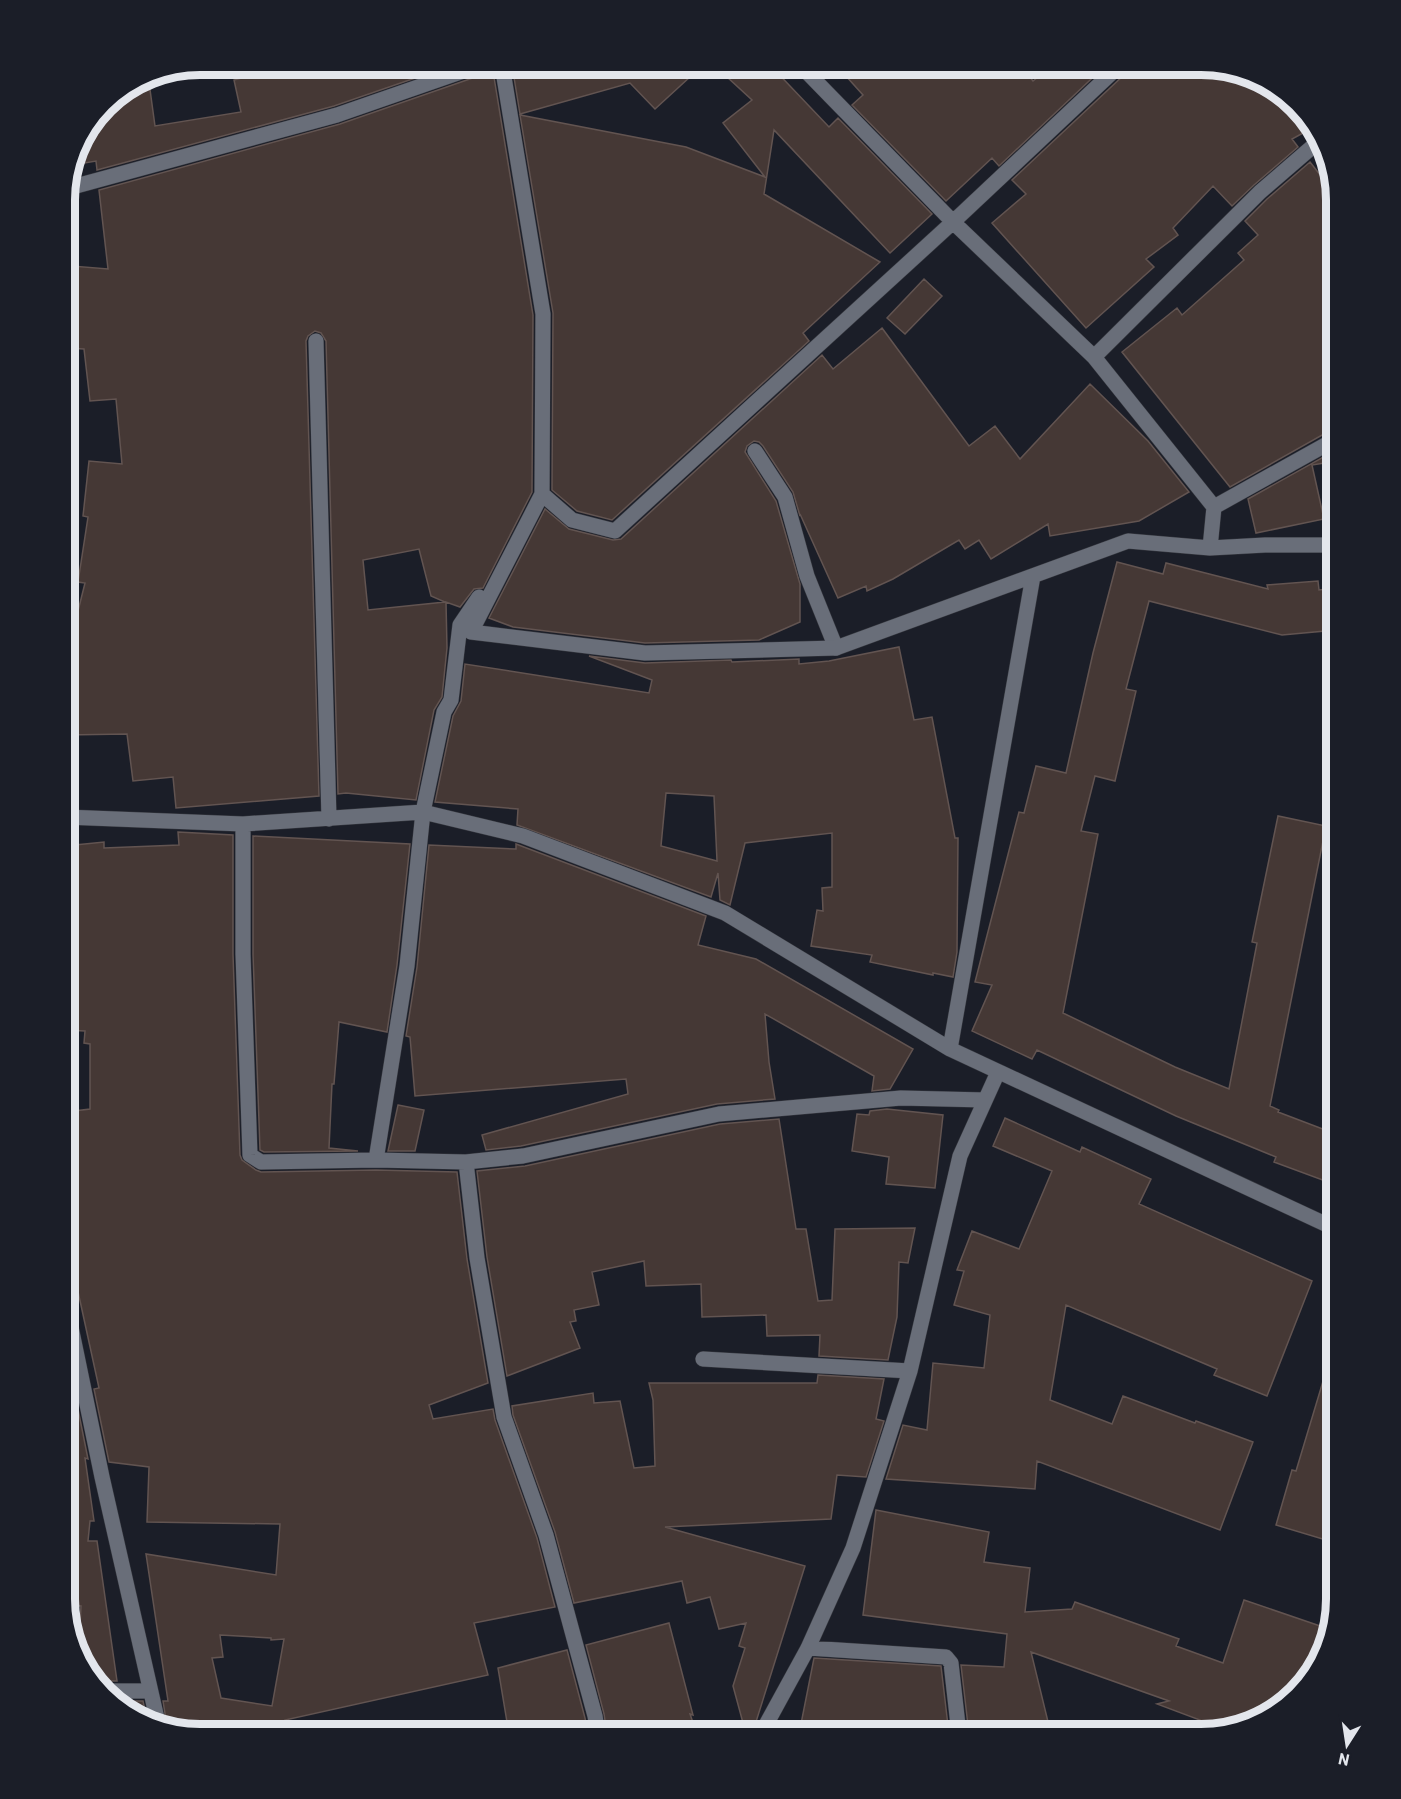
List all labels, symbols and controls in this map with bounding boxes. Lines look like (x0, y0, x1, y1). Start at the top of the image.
north arrow (1317, 1715, 1377, 1775)
text: N (1337, 1750, 1351, 1771)

